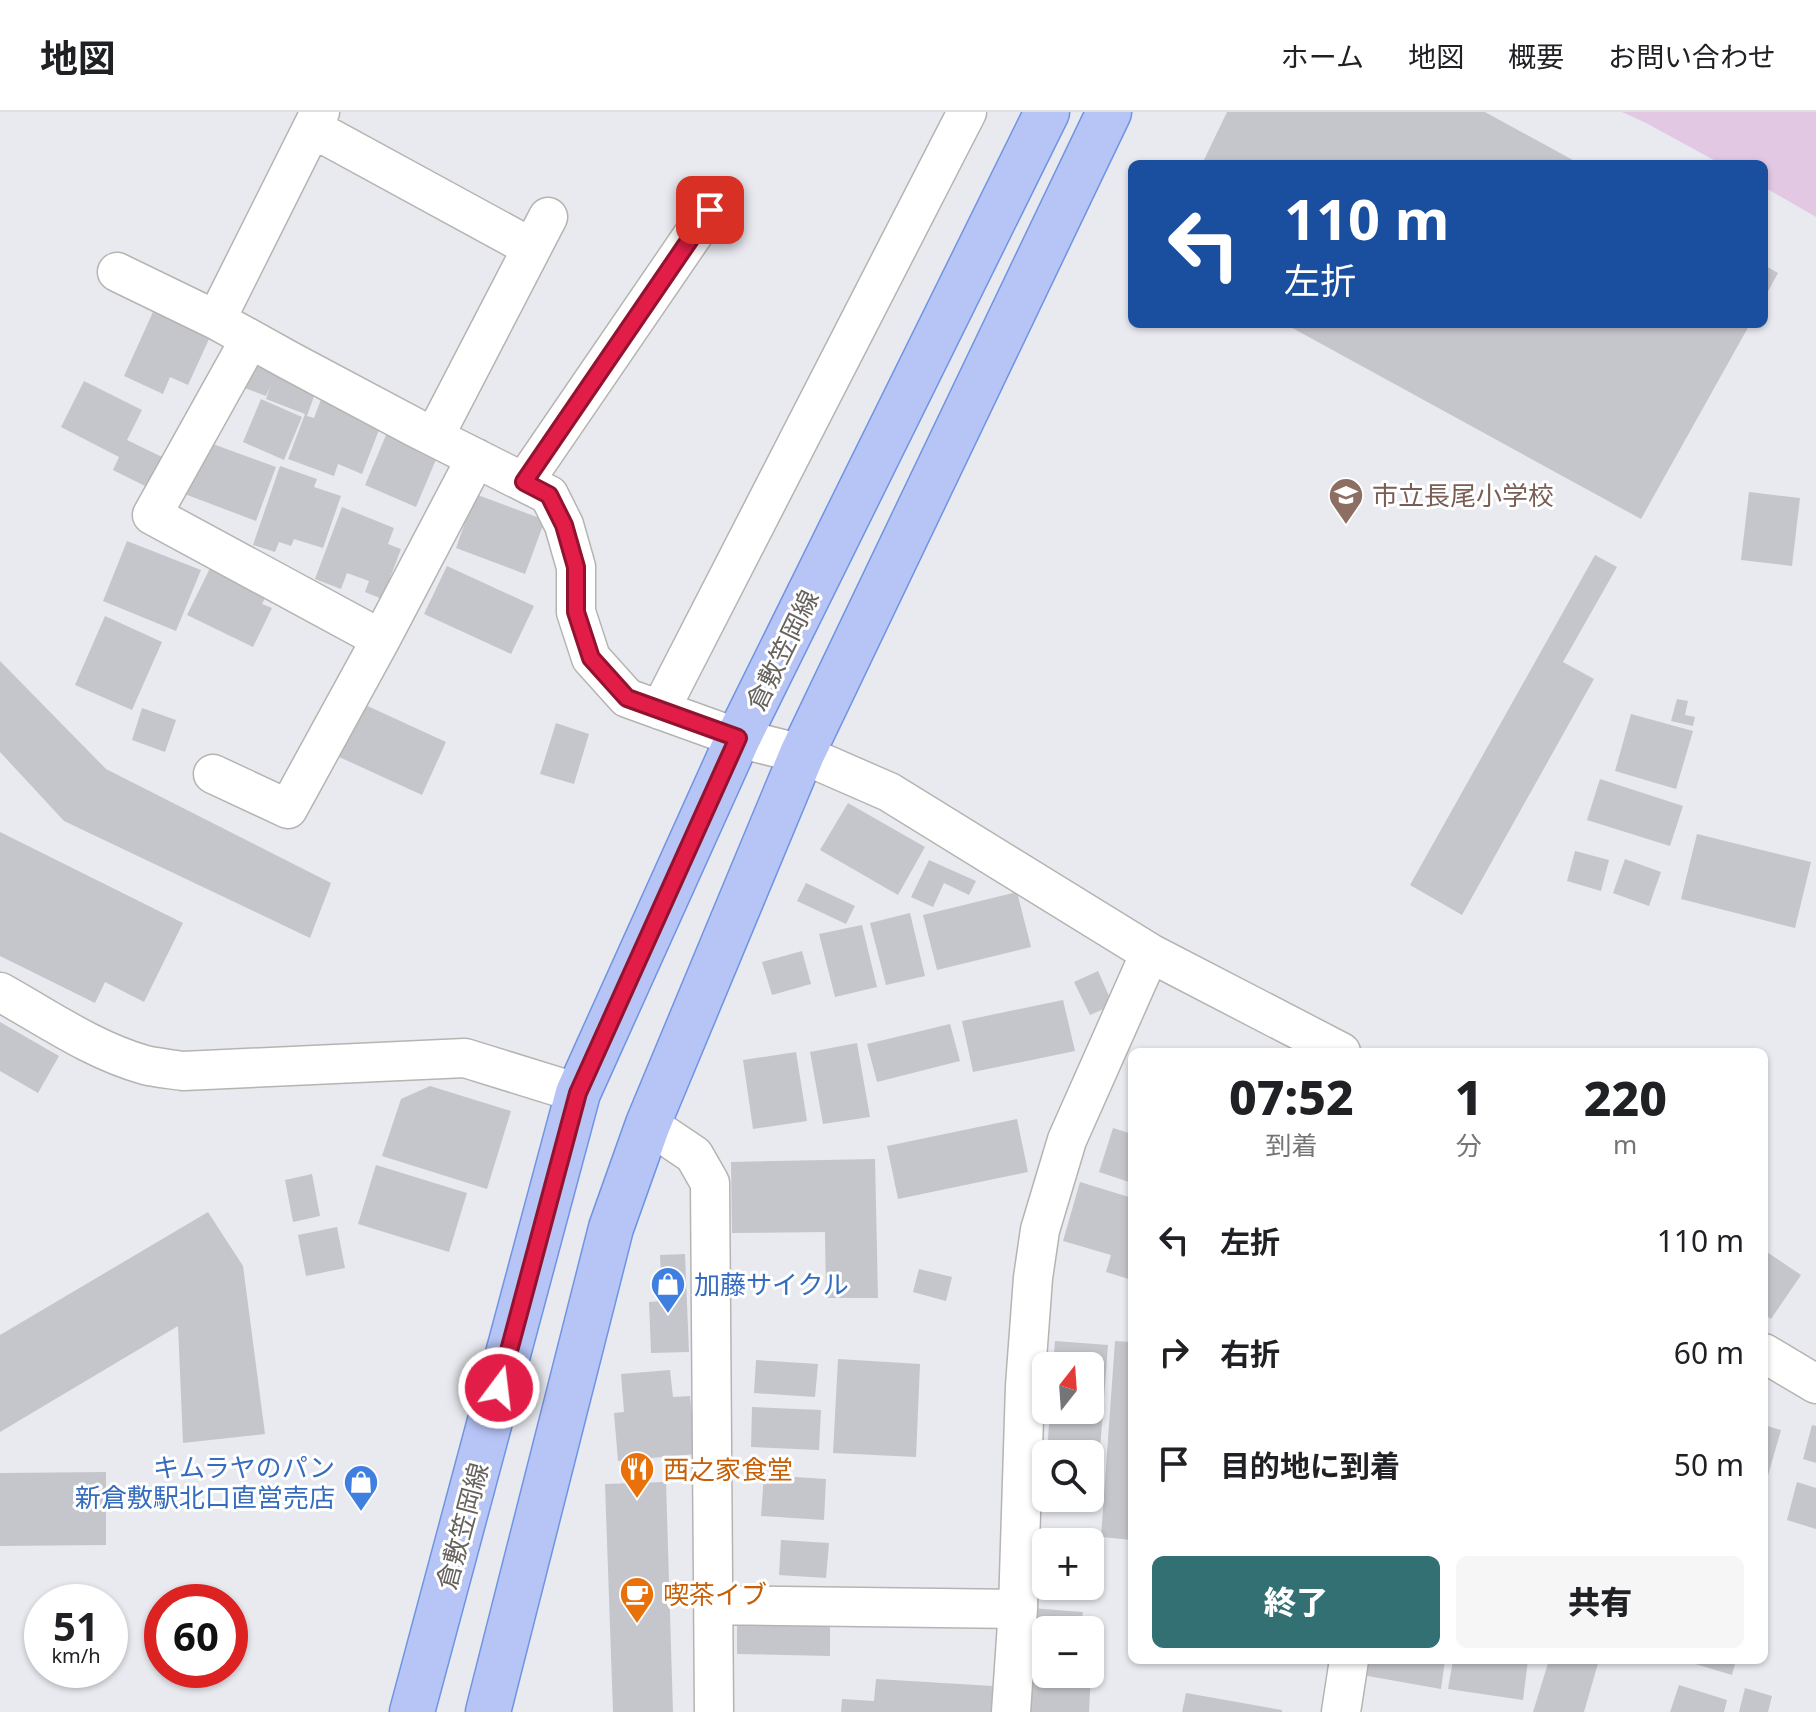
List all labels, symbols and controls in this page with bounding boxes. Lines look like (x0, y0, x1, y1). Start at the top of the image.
text: 地図 (40, 31, 116, 83)
text: ホーム (1281, 37, 1364, 75)
text: 地図 (1408, 37, 1464, 75)
text: 概要 (1508, 37, 1564, 75)
text: お問い合わせ (1608, 37, 1776, 75)
pin (676, 176, 744, 244)
text: 110 m (1284, 180, 1449, 256)
icon: arrive (688, 188, 732, 232)
icon: left (1152, 192, 1256, 296)
text: 左折 (1284, 256, 1356, 305)
school or university icon: 市立長尾小学校 (1327, 476, 1365, 526)
place label: 市立長尾小学校 (1372, 477, 1554, 513)
street label: 倉敷笠岡線 (737, 584, 827, 716)
text: 07:52 (1229, 1064, 1354, 1129)
text: 1 (1455, 1064, 1483, 1129)
text: 220 (1584, 1065, 1667, 1130)
text: m (1613, 1126, 1637, 1162)
text: 到着 (1265, 1127, 1317, 1163)
text: 分 (1456, 1127, 1482, 1163)
icon: left (1152, 1218, 1196, 1262)
text: 110 m (1657, 1220, 1744, 1261)
text: 左折 (1220, 1221, 1280, 1262)
shop icon: 加藤サイクル (649, 1265, 687, 1315)
place label: 加藤サイクル (694, 1266, 849, 1302)
icon: right (1152, 1330, 1196, 1374)
text: 60 m (1674, 1332, 1744, 1373)
text: 右折 (1220, 1333, 1280, 1374)
position arrow (457, 1346, 541, 1430)
north arrow (1032, 1352, 1104, 1424)
map controls (1032, 1352, 1104, 1688)
button: search (1032, 1440, 1104, 1512)
icon: arrive (1152, 1442, 1196, 1486)
text: 50 m (1674, 1444, 1744, 1485)
text: 目的地に到着 (1220, 1445, 1400, 1486)
place label: キムラヤのパン 新倉敷駅北口直営売店 (75, 1449, 335, 1515)
restaurant icon: 西之家食堂 (618, 1450, 656, 1500)
place label: 西之家食堂 (663, 1451, 793, 1487)
street label: 倉敷笠岡線 (428, 1459, 496, 1593)
shop icon: キムラヤのパン 新倉敷駅北口直営売店 (342, 1463, 380, 1513)
button: + (1032, 1528, 1104, 1600)
button: 終了 (1152, 1556, 1440, 1648)
button: 共有 (1456, 1556, 1744, 1648)
cafe icon: 喫茶イブ (618, 1575, 656, 1625)
place label: 喫茶イブ (663, 1576, 767, 1612)
speed limit sign: 60 (144, 1584, 248, 1688)
text: 51 (53, 1598, 99, 1653)
button: − (1032, 1616, 1104, 1688)
text: km/h (51, 1642, 101, 1669)

